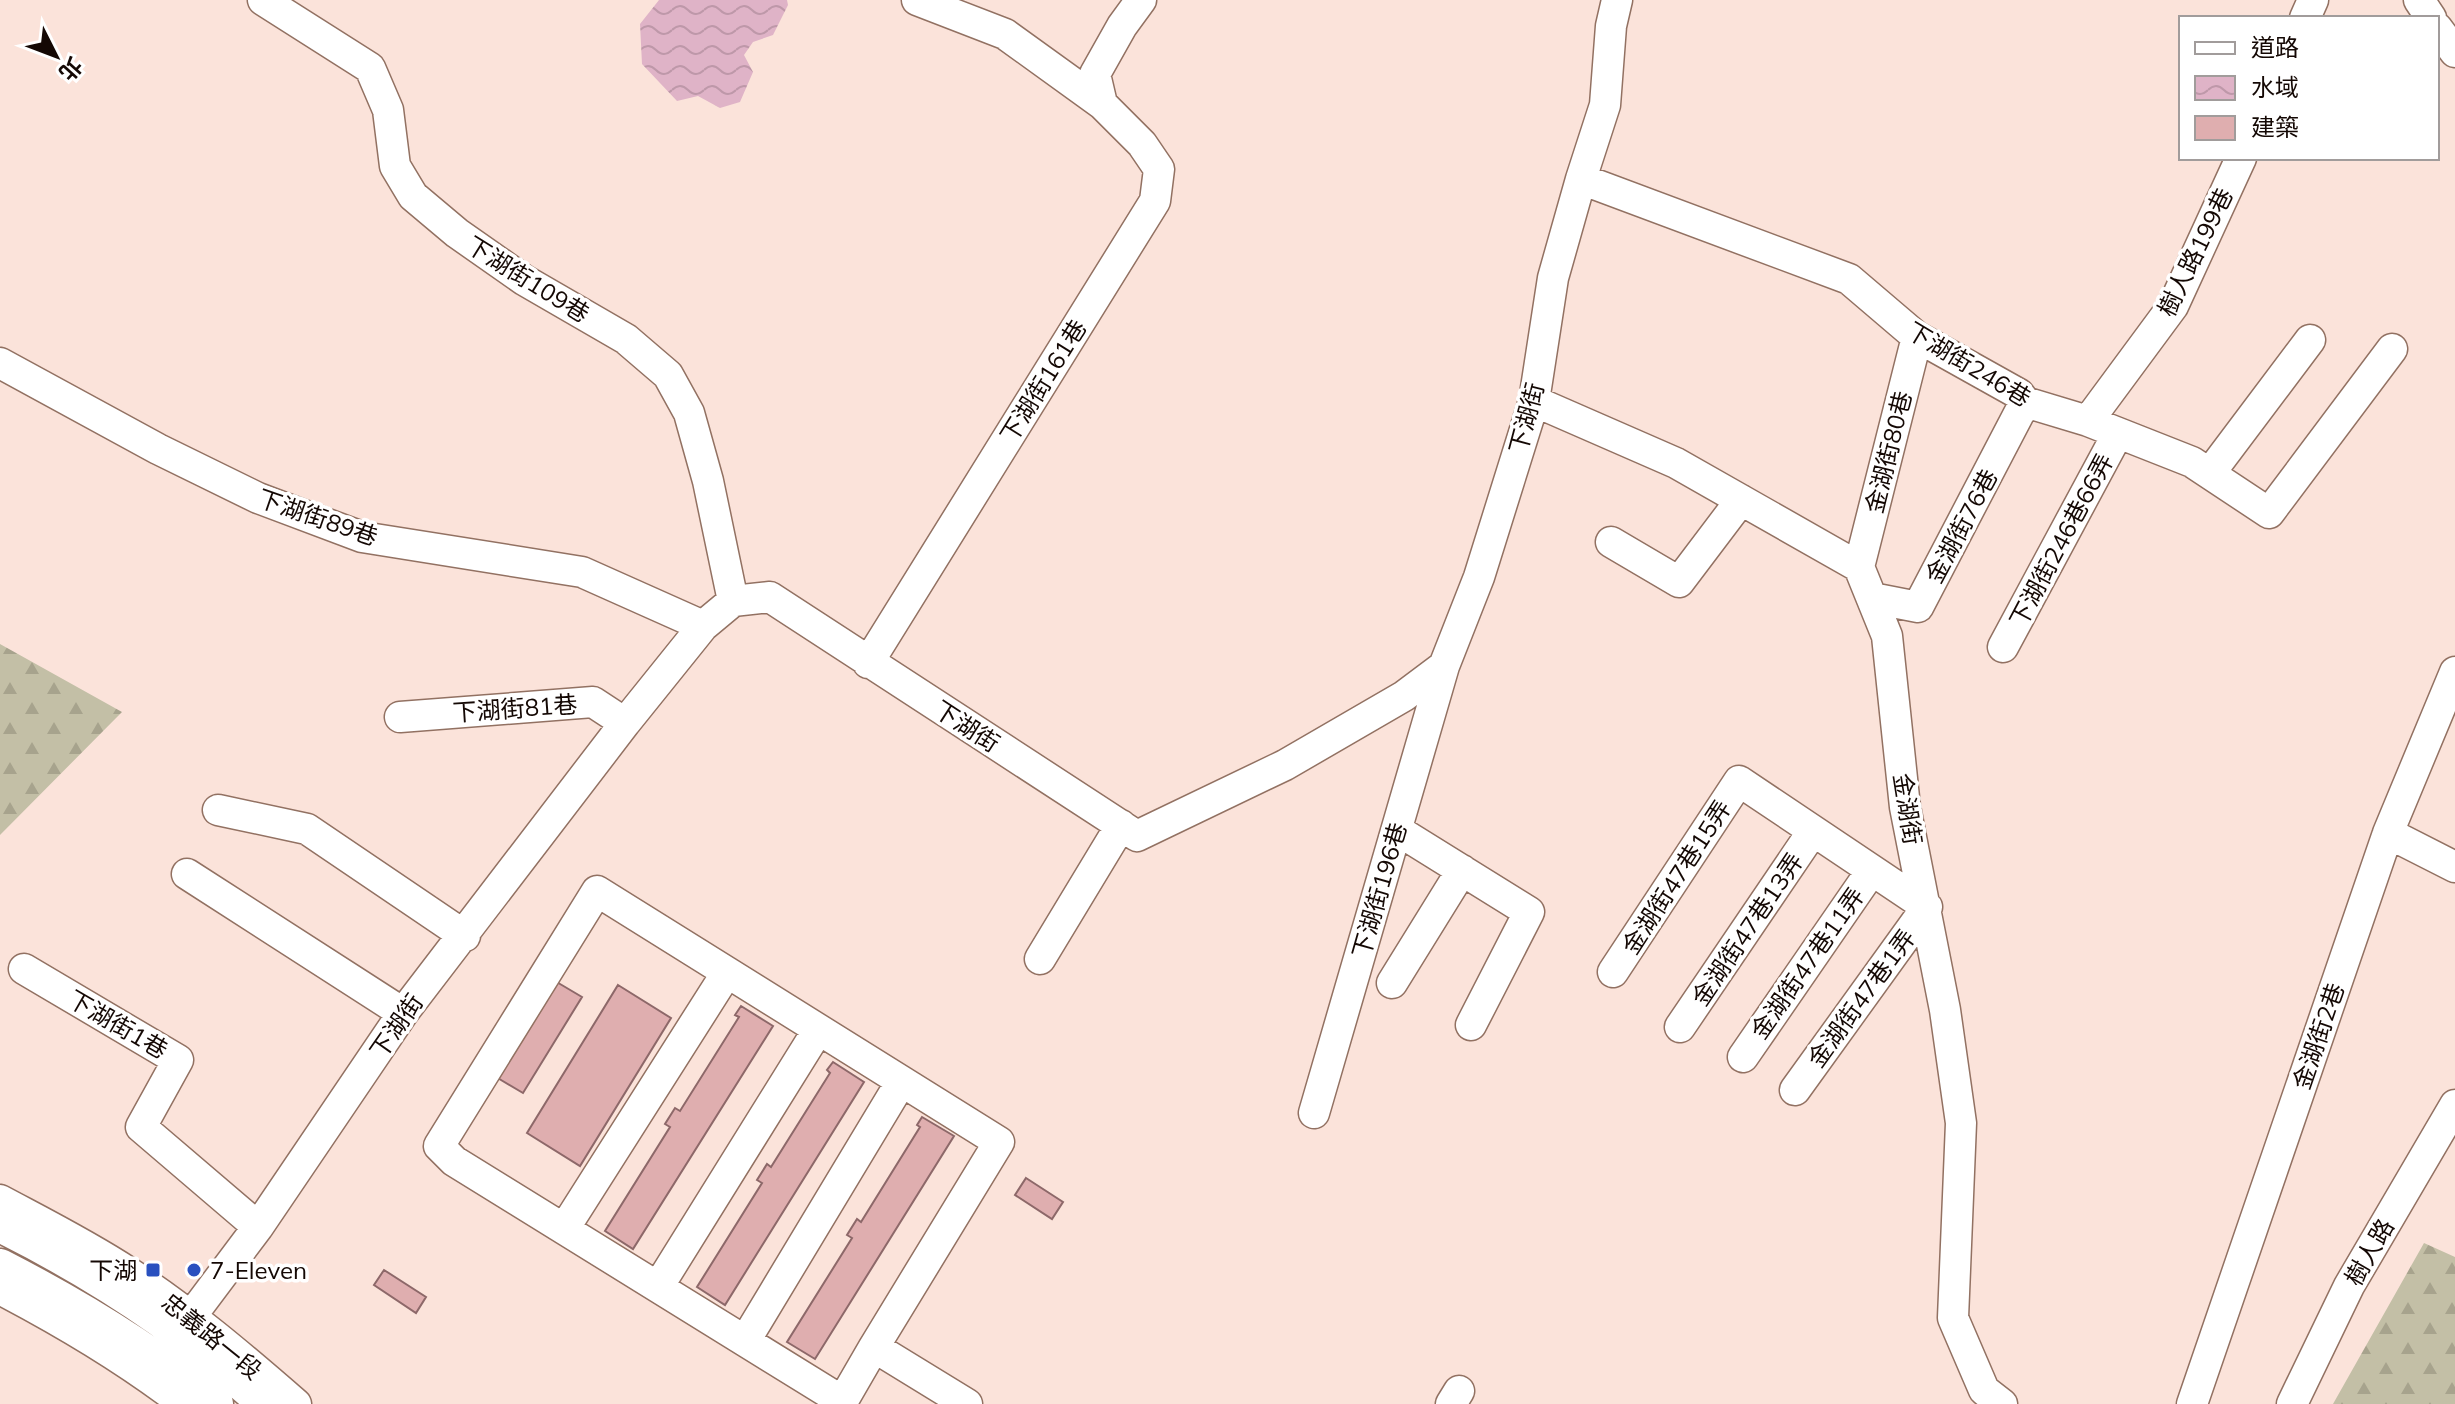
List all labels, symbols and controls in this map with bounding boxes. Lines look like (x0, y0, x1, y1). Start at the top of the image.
north arrow (16, 16, 96, 96)
legend (2179, 16, 2439, 160)
text: 道路 (2251, 32, 2299, 62)
text: 北 (53, 52, 89, 87)
text: 水域 (2251, 72, 2299, 102)
text: 建築 (2251, 112, 2299, 142)
street label: 樹人路199巷 (2151, 183, 2239, 321)
street label: 下湖街109巷 (461, 229, 595, 329)
street label: 下湖街161巷 (993, 314, 1093, 448)
street label: 下湖街246巷 (1902, 315, 2036, 413)
street label: 下湖街 (1502, 379, 1550, 457)
street label: 金湖街80巷 (1858, 388, 1918, 516)
street label: 下湖街246巷66弄 (2003, 448, 2119, 632)
street label: 金湖街76巷 (1918, 464, 2004, 588)
street label: 下湖街89巷 (254, 482, 382, 552)
street label: 下湖街81巷 (452, 689, 578, 727)
street label: 下湖街 (929, 694, 1005, 758)
street label: 金湖街 (1888, 771, 1928, 847)
street label: 金湖街47巷15弄 (1615, 794, 1737, 960)
street label: 下湖街196巷 (1345, 819, 1413, 961)
street label: 金湖街47巷13弄 (1685, 847, 1809, 1011)
street label: 金湖街47巷11弄 (1744, 882, 1870, 1044)
street label: 金湖街47巷1弄 (1801, 923, 1921, 1073)
street label: 金湖街2巷 (2286, 979, 2350, 1093)
street label: 下湖街1巷 (63, 983, 173, 1065)
street label: 下湖街 (363, 988, 429, 1064)
street label: 樹人路 (2338, 1213, 2400, 1291)
place label: 下湖 (89, 1255, 137, 1285)
place label: 7-Eleven (210, 1255, 307, 1285)
marker: 下湖 (144, 1261, 162, 1279)
marker: 7-Eleven (185, 1261, 203, 1279)
street label: 忠義路一段 (156, 1287, 268, 1385)

